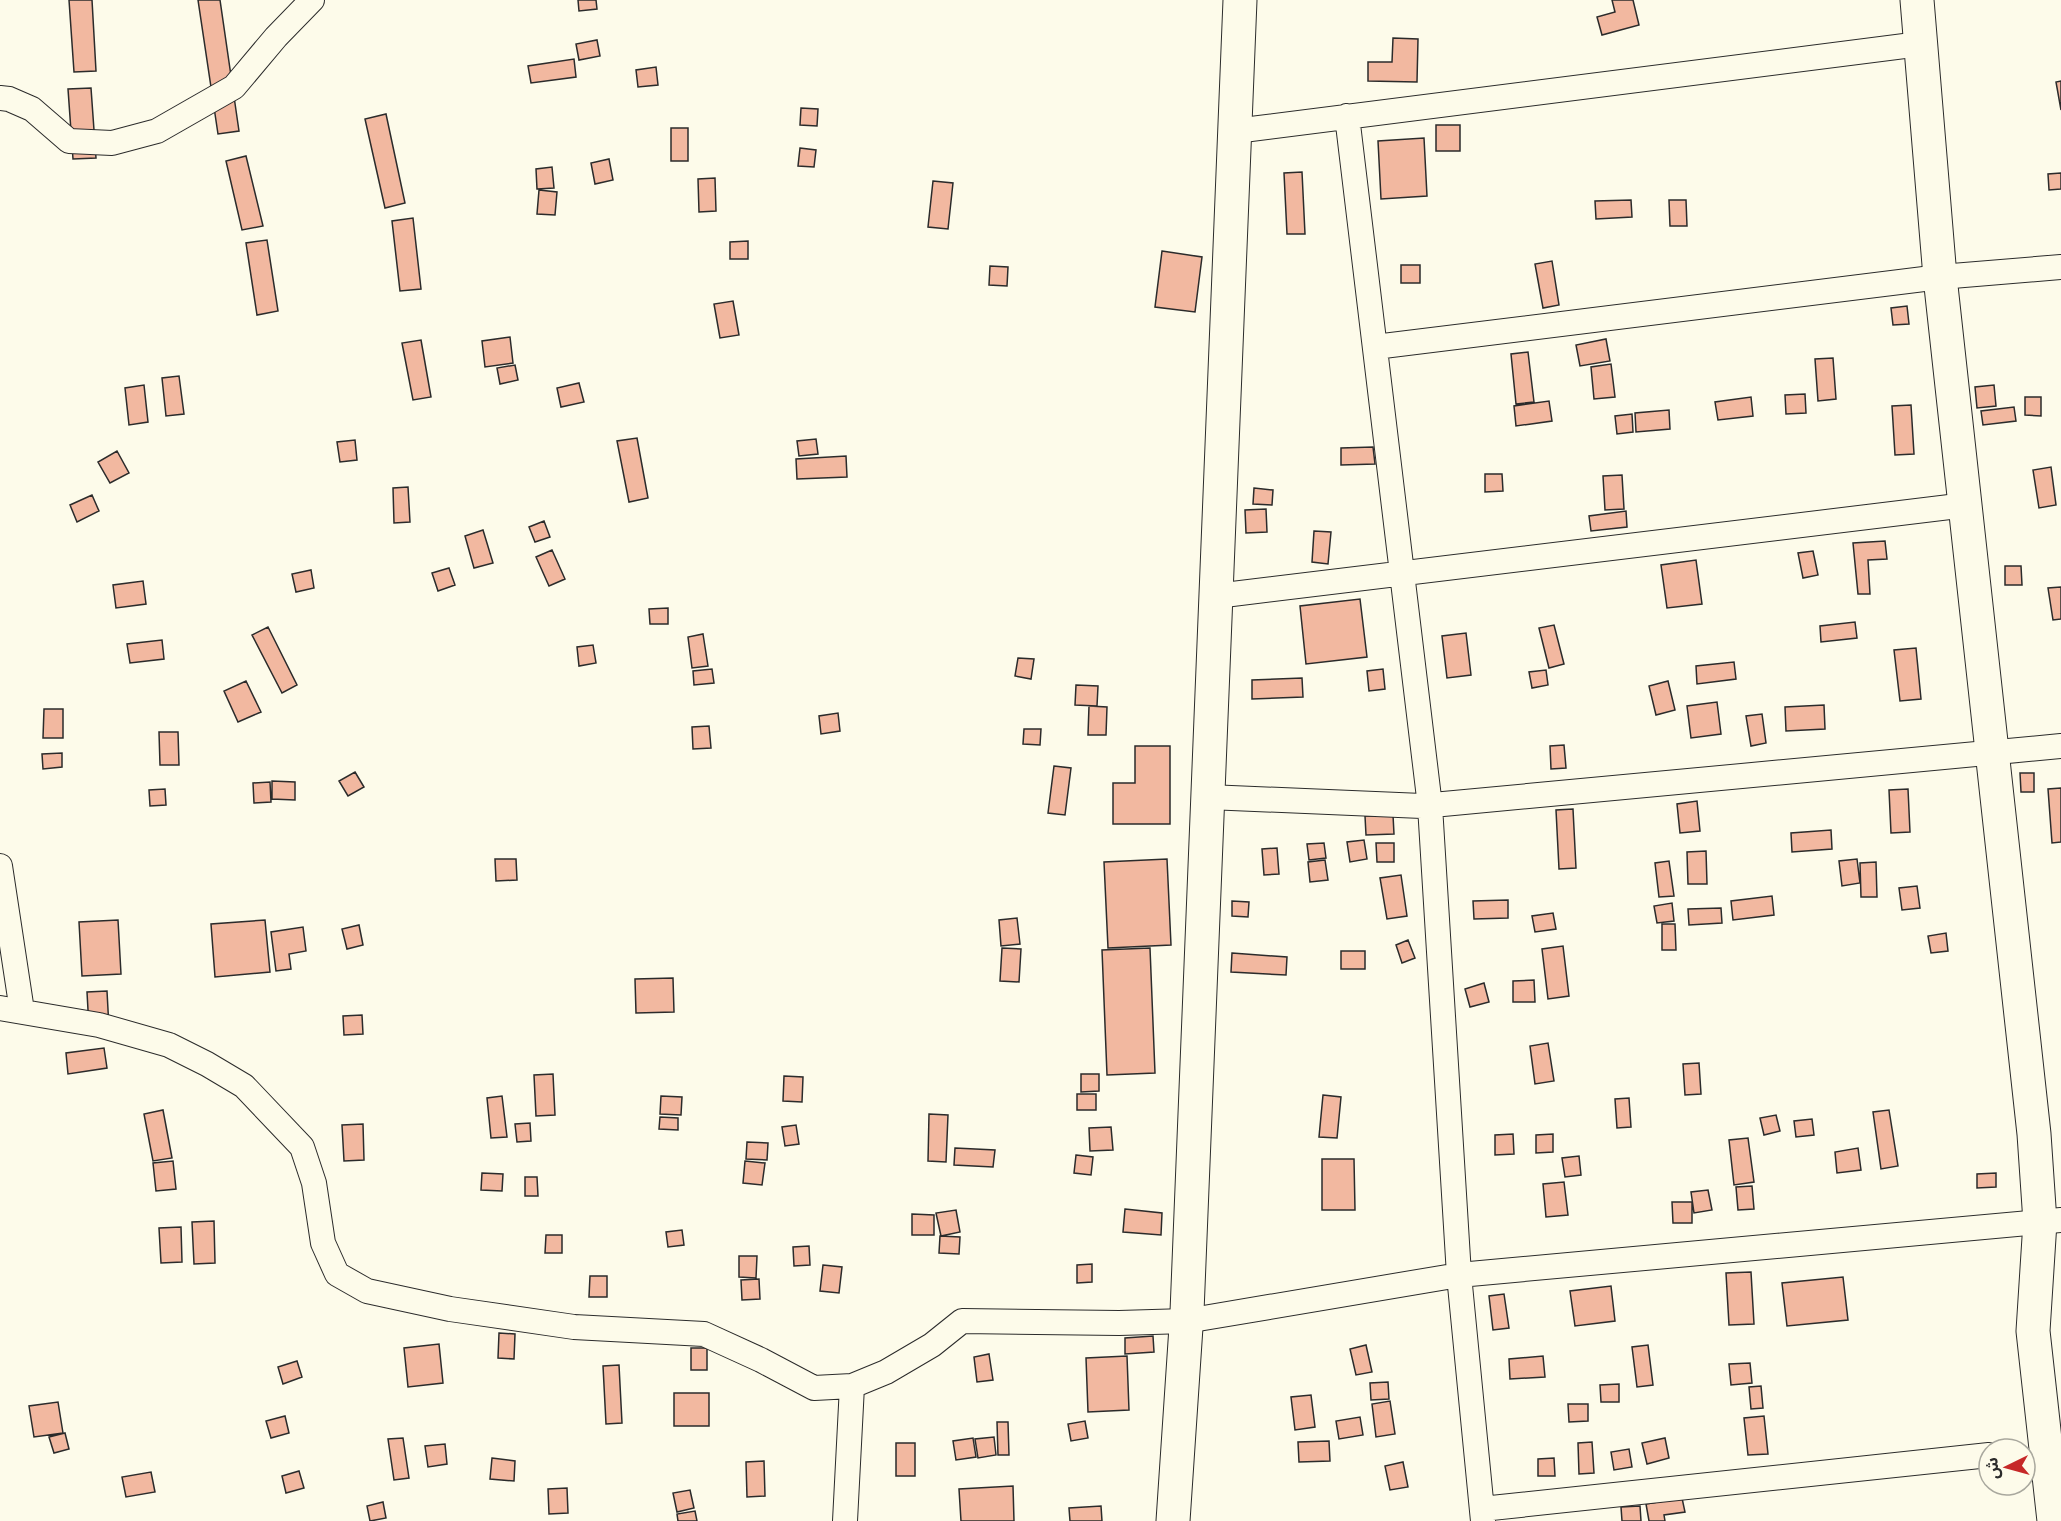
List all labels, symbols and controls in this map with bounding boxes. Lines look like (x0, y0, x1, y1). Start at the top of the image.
north arrow (1977, 1437, 2037, 1497)
text: ش (1981, 1456, 2003, 1480)

